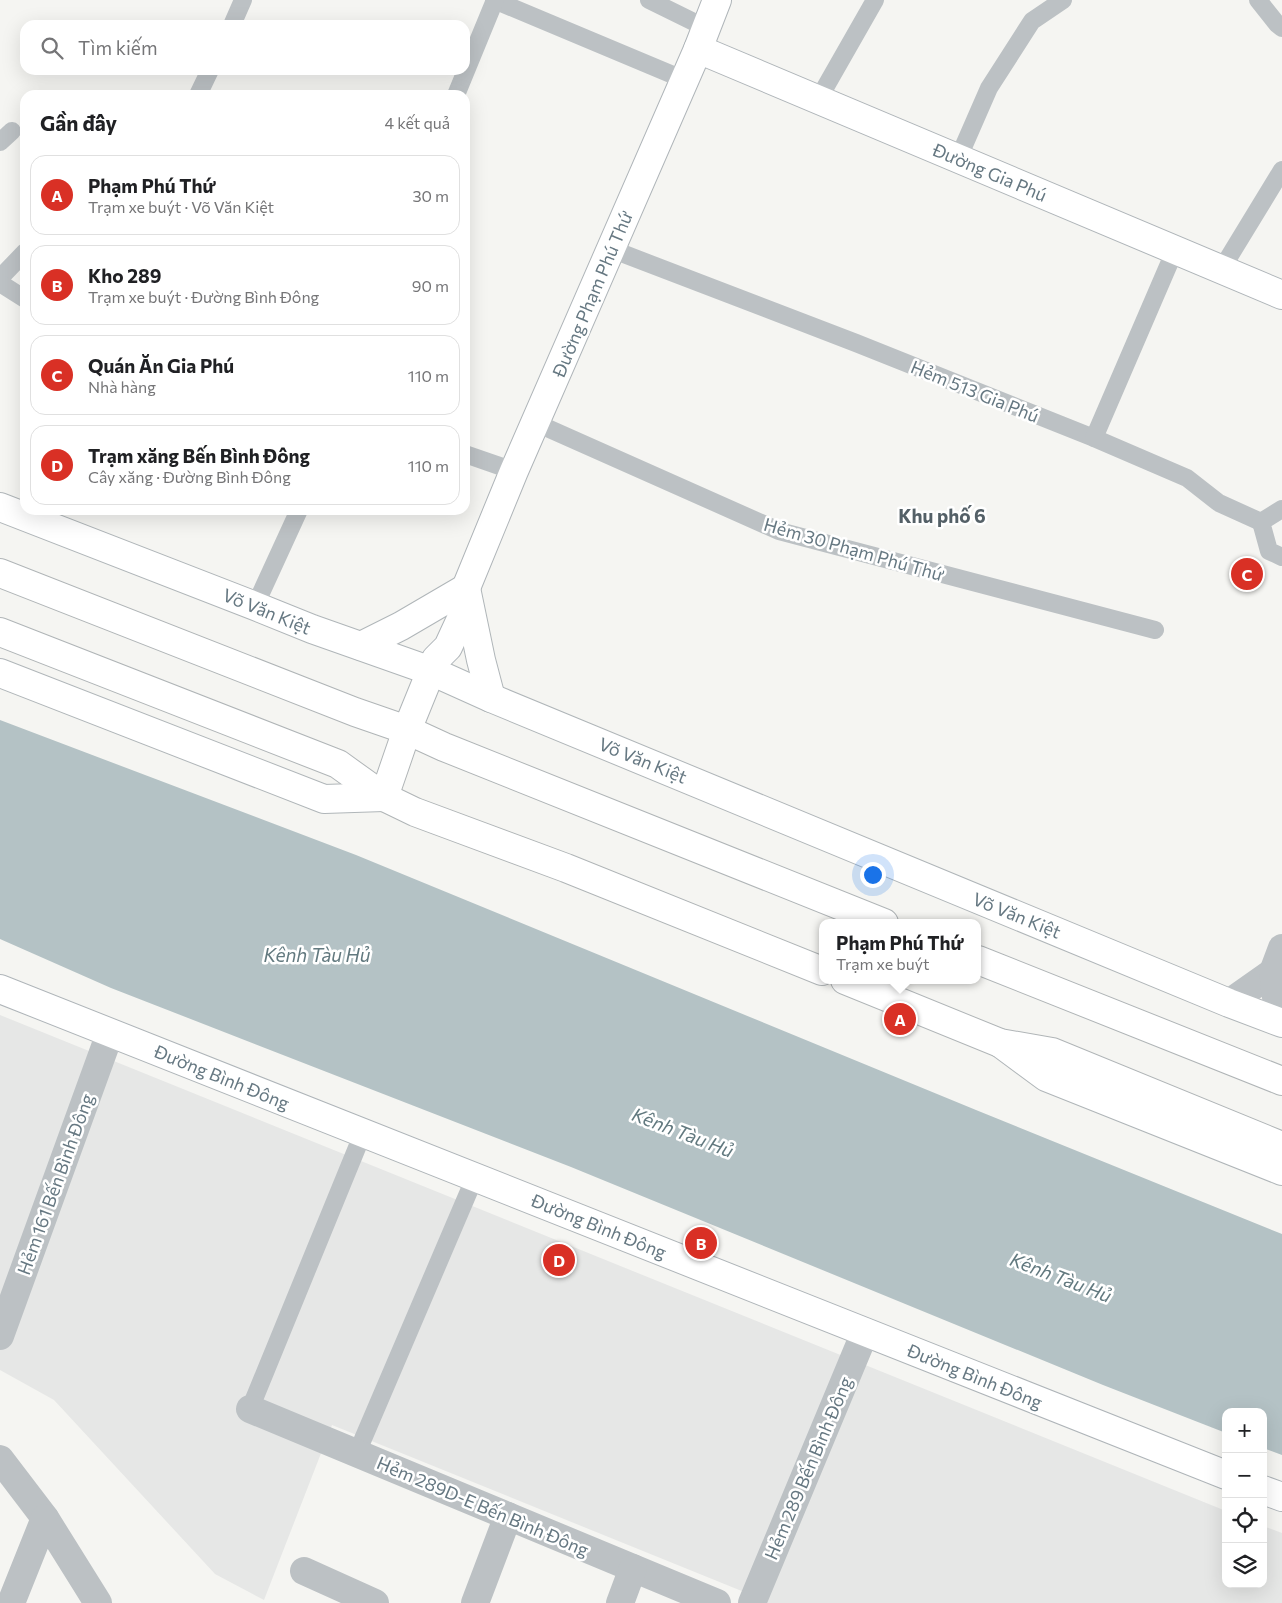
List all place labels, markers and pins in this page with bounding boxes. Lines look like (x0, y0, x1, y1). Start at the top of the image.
pin: C (1231, 555, 1263, 593)
pin: A (884, 1000, 916, 1038)
pin: B (685, 1224, 717, 1262)
pin: D (543, 1241, 575, 1279)

